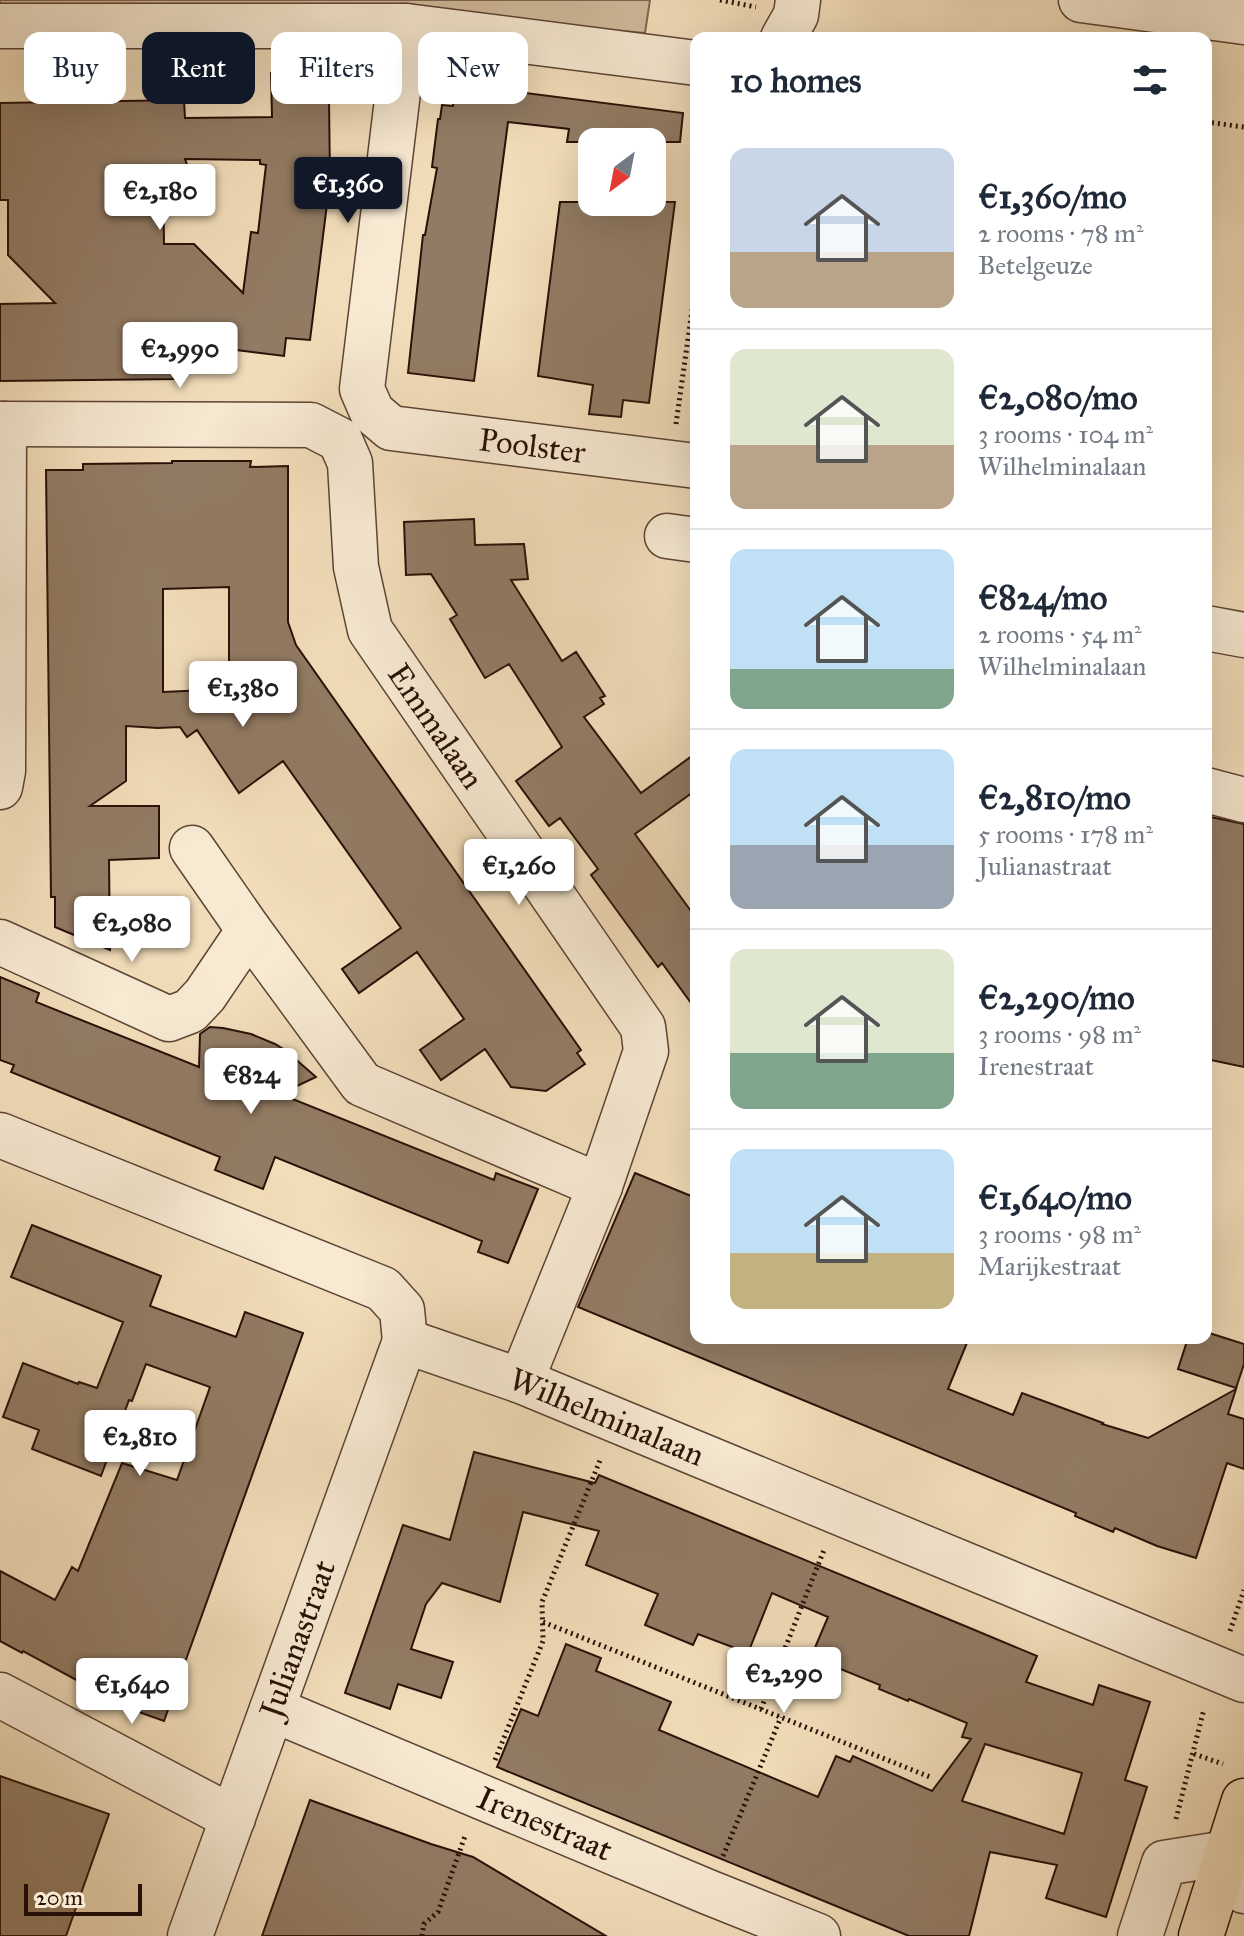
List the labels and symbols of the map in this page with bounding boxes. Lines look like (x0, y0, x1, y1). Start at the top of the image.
north arrow (578, 128, 666, 216)
pin: €1,360 (283, 157, 413, 225)
pin: €2,180 (95, 164, 225, 232)
pin: €2,990 (115, 322, 245, 390)
street label: Poolster (477, 420, 588, 472)
street label: Emmalaan (379, 656, 492, 796)
pin: €1,380 (178, 661, 308, 729)
pin: €1,260 (454, 839, 584, 907)
pin: €2,080 (67, 896, 197, 964)
pin: €824 (204, 1048, 298, 1116)
street label: Wilhelminalaan (504, 1359, 710, 1475)
pin: €2,810 (75, 1410, 205, 1478)
street label: Julianastraat (251, 1555, 344, 1726)
pin: €2,290 (719, 1647, 849, 1715)
pin: €1,640 (67, 1658, 197, 1726)
street label: Irenestraat (471, 1778, 618, 1870)
scale bar (24, 1880, 142, 1916)

